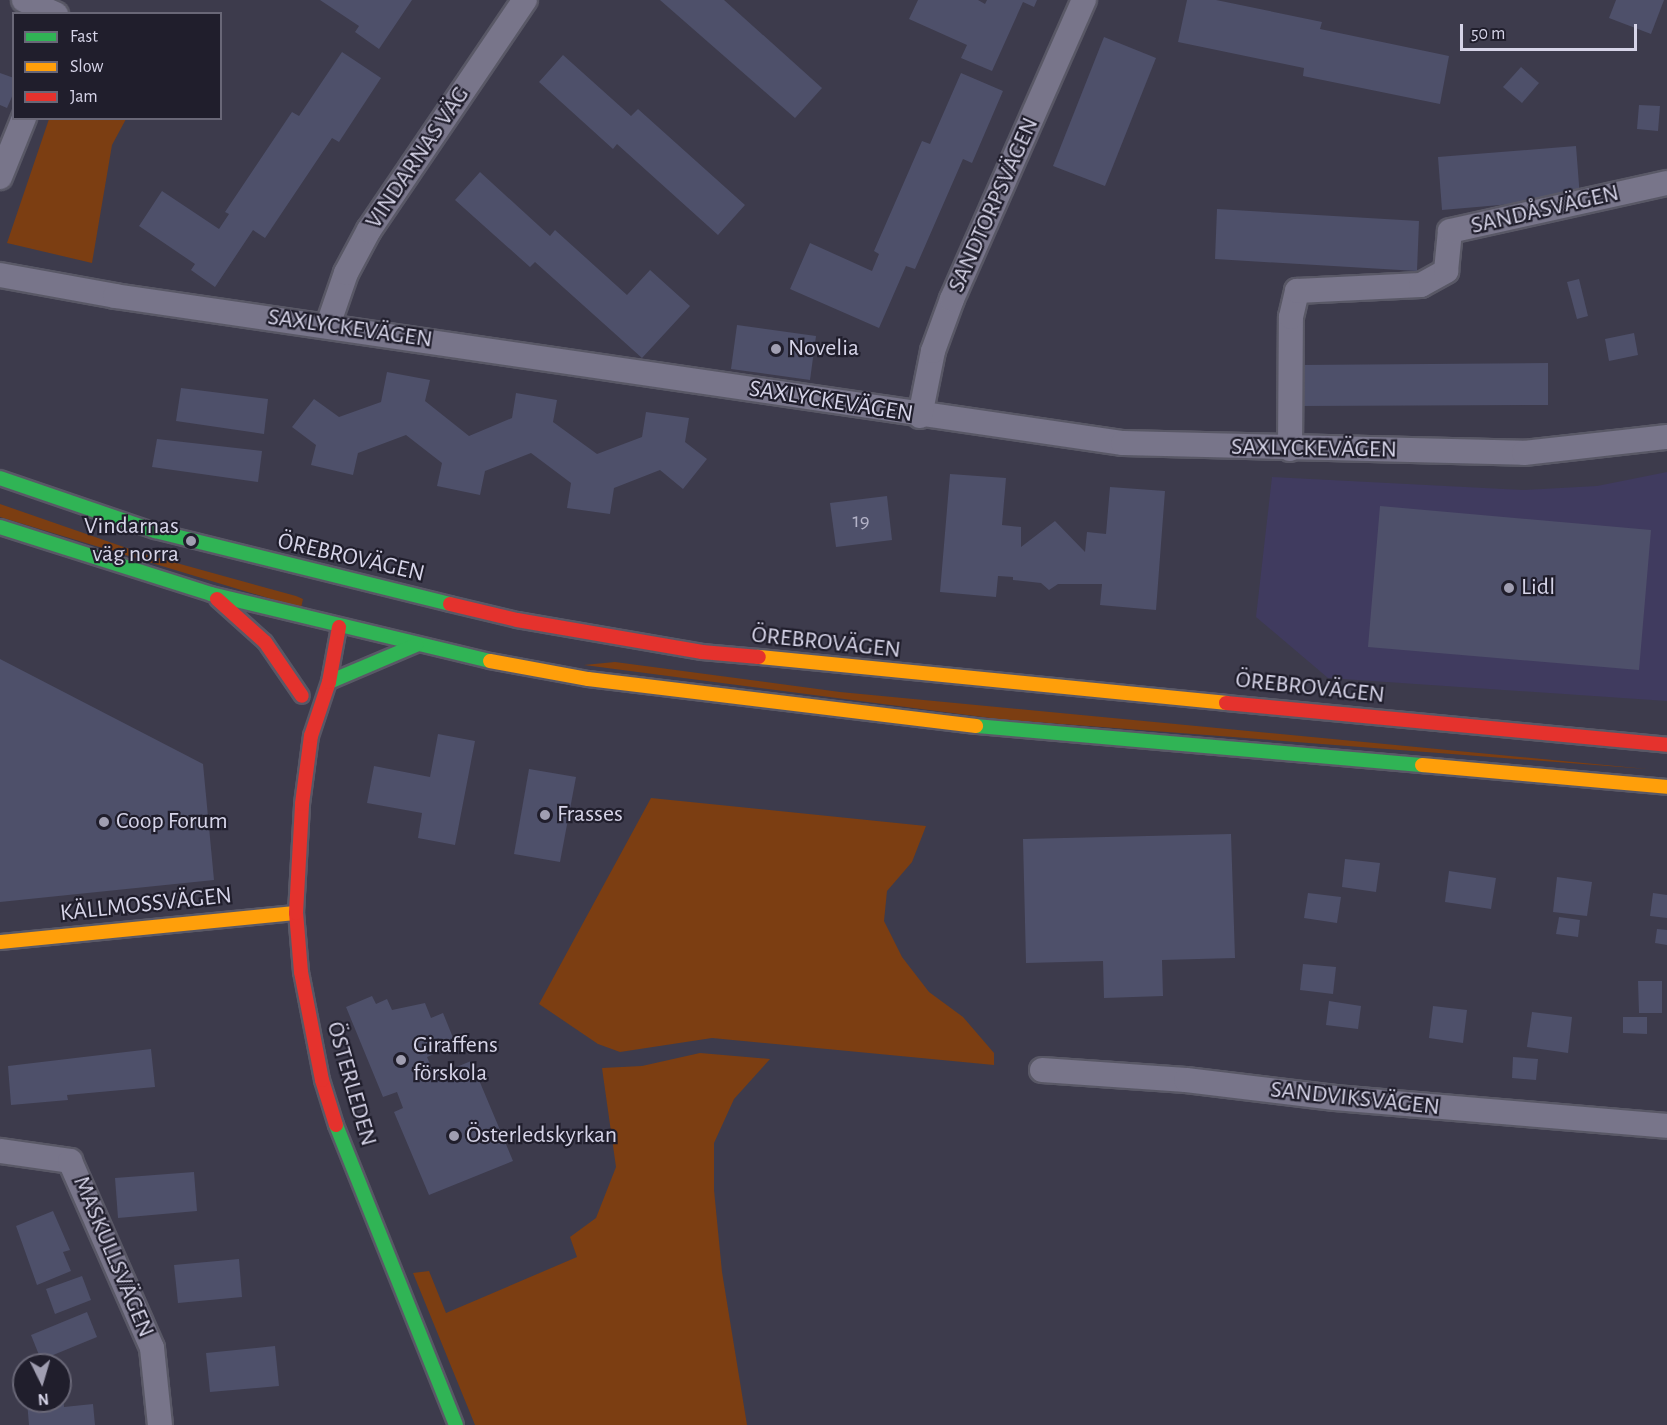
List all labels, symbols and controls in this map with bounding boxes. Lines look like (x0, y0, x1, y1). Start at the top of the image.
legend (12, 12, 222, 120)
scale bar (1463, 12, 1640, 50)
text: 50 m (1471, 25, 1505, 43)
text: Fast (70, 28, 98, 46)
text: Slow (70, 58, 103, 76)
street label: VINDARNAS VÄG (360, 81, 476, 235)
text: Jam (70, 88, 98, 106)
street label: SANDTORPSVÄGEN (943, 113, 1045, 297)
street label: SANDÅSVÄGEN (1468, 179, 1622, 241)
street label: SAXLYCKEVÄGEN (266, 303, 434, 355)
place label: Novelia (788, 335, 859, 363)
marker: Novelia (769, 342, 783, 356)
street label: SAXLYCKEVÄGEN (747, 375, 915, 429)
street label: SAXLYCKEVÄGEN (1231, 433, 1397, 465)
house number: 19 (852, 508, 870, 534)
place label: Vindarnas väg norra (84, 513, 179, 569)
street label: ÖREBROVÄGEN (275, 527, 427, 589)
marker: Vindarnas väg norra (184, 534, 198, 548)
place label: Lidl (1521, 574, 1555, 602)
marker: Lidl (1502, 581, 1516, 595)
street label: ÖREBROVÄGEN (750, 621, 902, 665)
street label: ÖREBROVÄGEN (1234, 666, 1386, 710)
place label: Frasses (557, 801, 623, 829)
place label: Coop Forum (116, 808, 228, 836)
marker: Frasses (538, 808, 552, 822)
marker: Coop Forum (97, 815, 111, 829)
street label: KÄLLMOSSVÄGEN (59, 882, 233, 928)
street label: ÖSTERLEDEN (320, 1019, 382, 1149)
place label: Giraffens förskola (413, 1032, 498, 1088)
marker: Giraffens förskola (394, 1053, 408, 1067)
street label: SANDVIKSVÄGEN (1269, 1076, 1441, 1122)
place label: Österledskyrkan (466, 1122, 617, 1150)
marker: Österledskyrkan (447, 1129, 461, 1143)
street label: MASKULLSVÄGEN (66, 1172, 160, 1342)
north arrow (12, 1353, 72, 1413)
text: N (37, 1390, 50, 1407)

